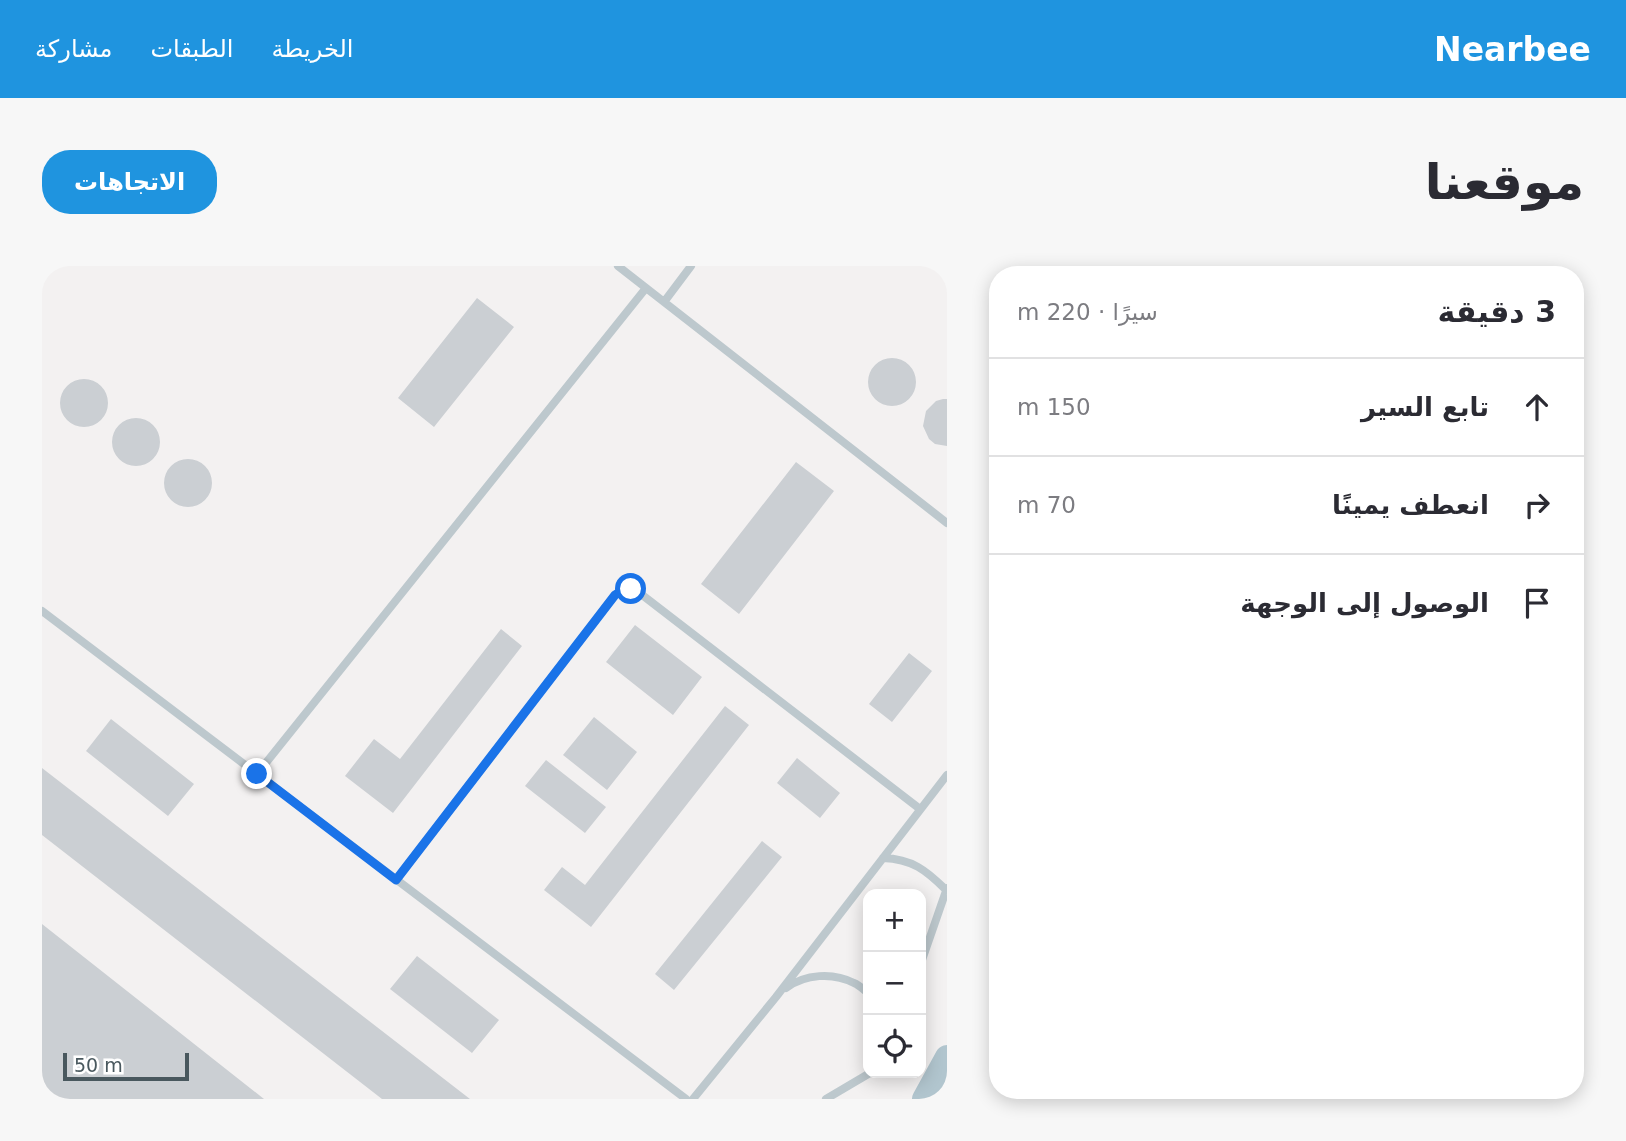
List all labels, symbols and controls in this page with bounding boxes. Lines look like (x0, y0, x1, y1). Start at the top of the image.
text: Nearbee (1434, 30, 1591, 69)
text: مشاركة (35, 35, 112, 63)
text: الطبقات (150, 35, 233, 63)
text: الخريطة (271, 35, 353, 63)
button: الاتجاهات (42, 150, 217, 214)
text: موقعنا (1425, 154, 1584, 211)
text: 3 دقيقة (1438, 294, 1556, 329)
text: سيرًا · 220 m (1017, 299, 1158, 325)
icon: ahead (1518, 388, 1556, 426)
text: تابع السير (1361, 392, 1489, 422)
text: 150 m (1017, 394, 1091, 420)
icon: right (1518, 486, 1556, 524)
text: انعطف يمينًا (1332, 490, 1489, 520)
text: 70 m (1017, 492, 1076, 518)
route start (615, 573, 646, 604)
icon: arrive (1518, 584, 1556, 622)
text: الوصول إلى الوجهة (1240, 588, 1489, 618)
route end (241, 758, 272, 789)
map controls (863, 889, 926, 1078)
button: + (863, 889, 926, 952)
button: − (863, 952, 926, 1015)
button: locate (863, 1015, 926, 1078)
scale bar (63, 1050, 189, 1082)
text: 50 m (74, 1054, 123, 1076)

